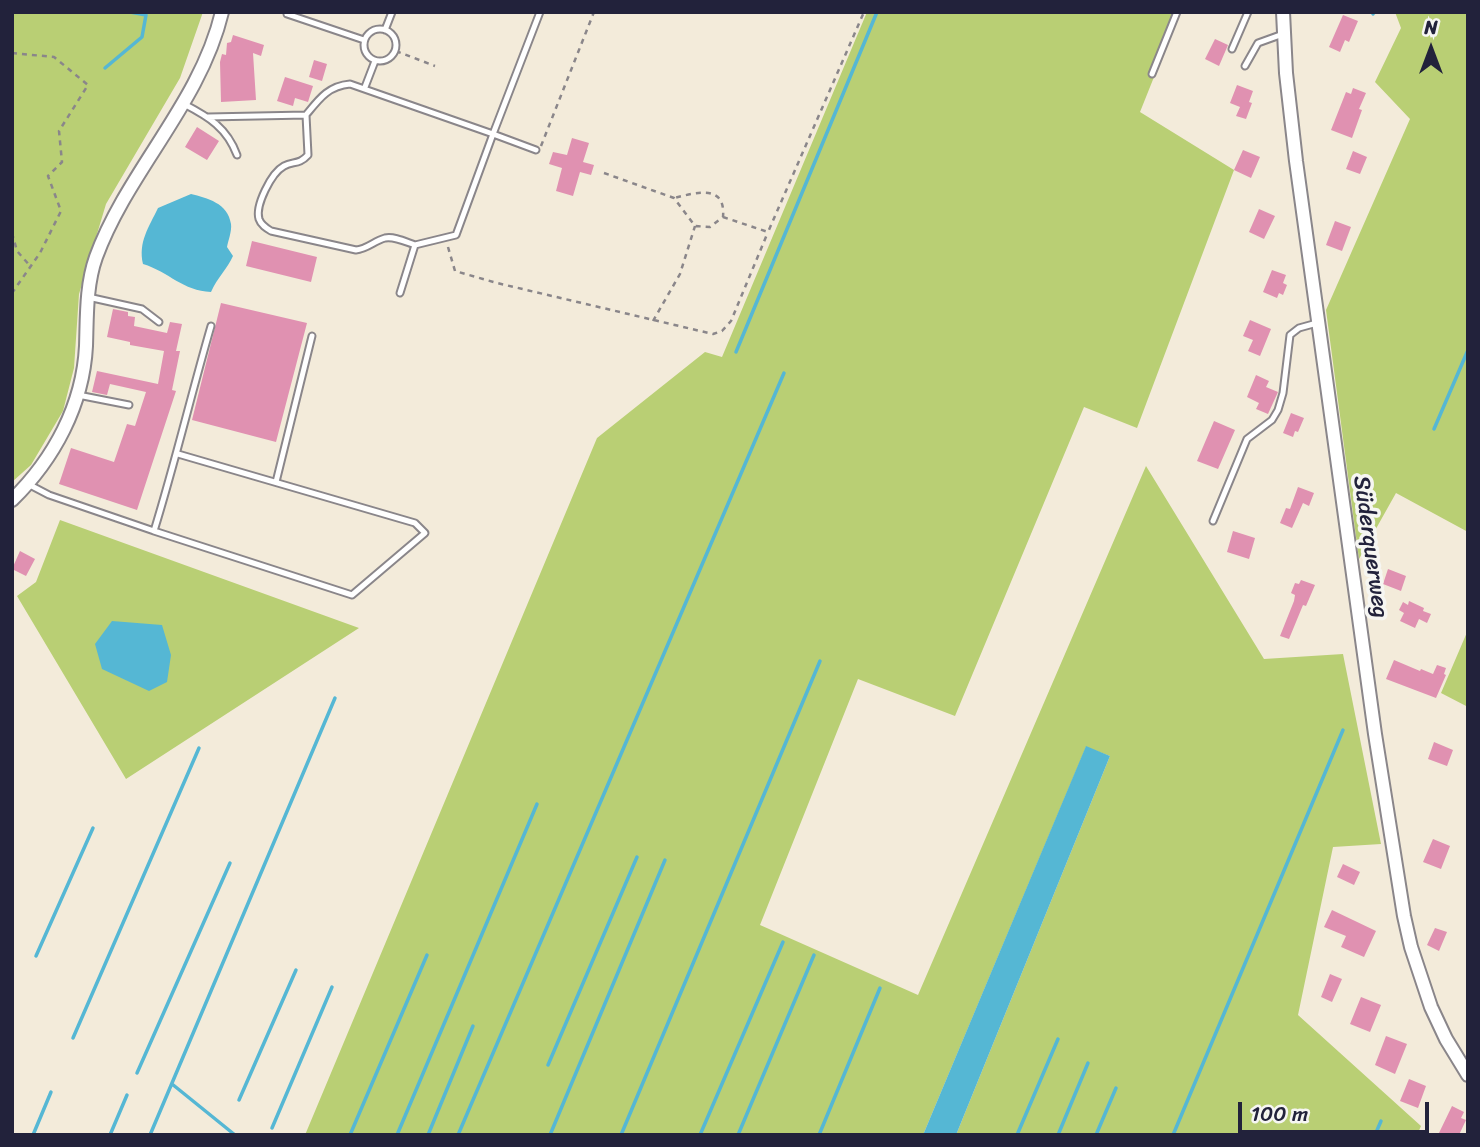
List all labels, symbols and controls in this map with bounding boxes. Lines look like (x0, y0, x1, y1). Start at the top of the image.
text: N (1424, 11, 1438, 44)
north arrow (1396, 14, 1466, 84)
street label: Süderquerweg (1346, 474, 1394, 620)
scale bar (1242, 1088, 1433, 1132)
text: 100 m (1251, 1095, 1308, 1133)

